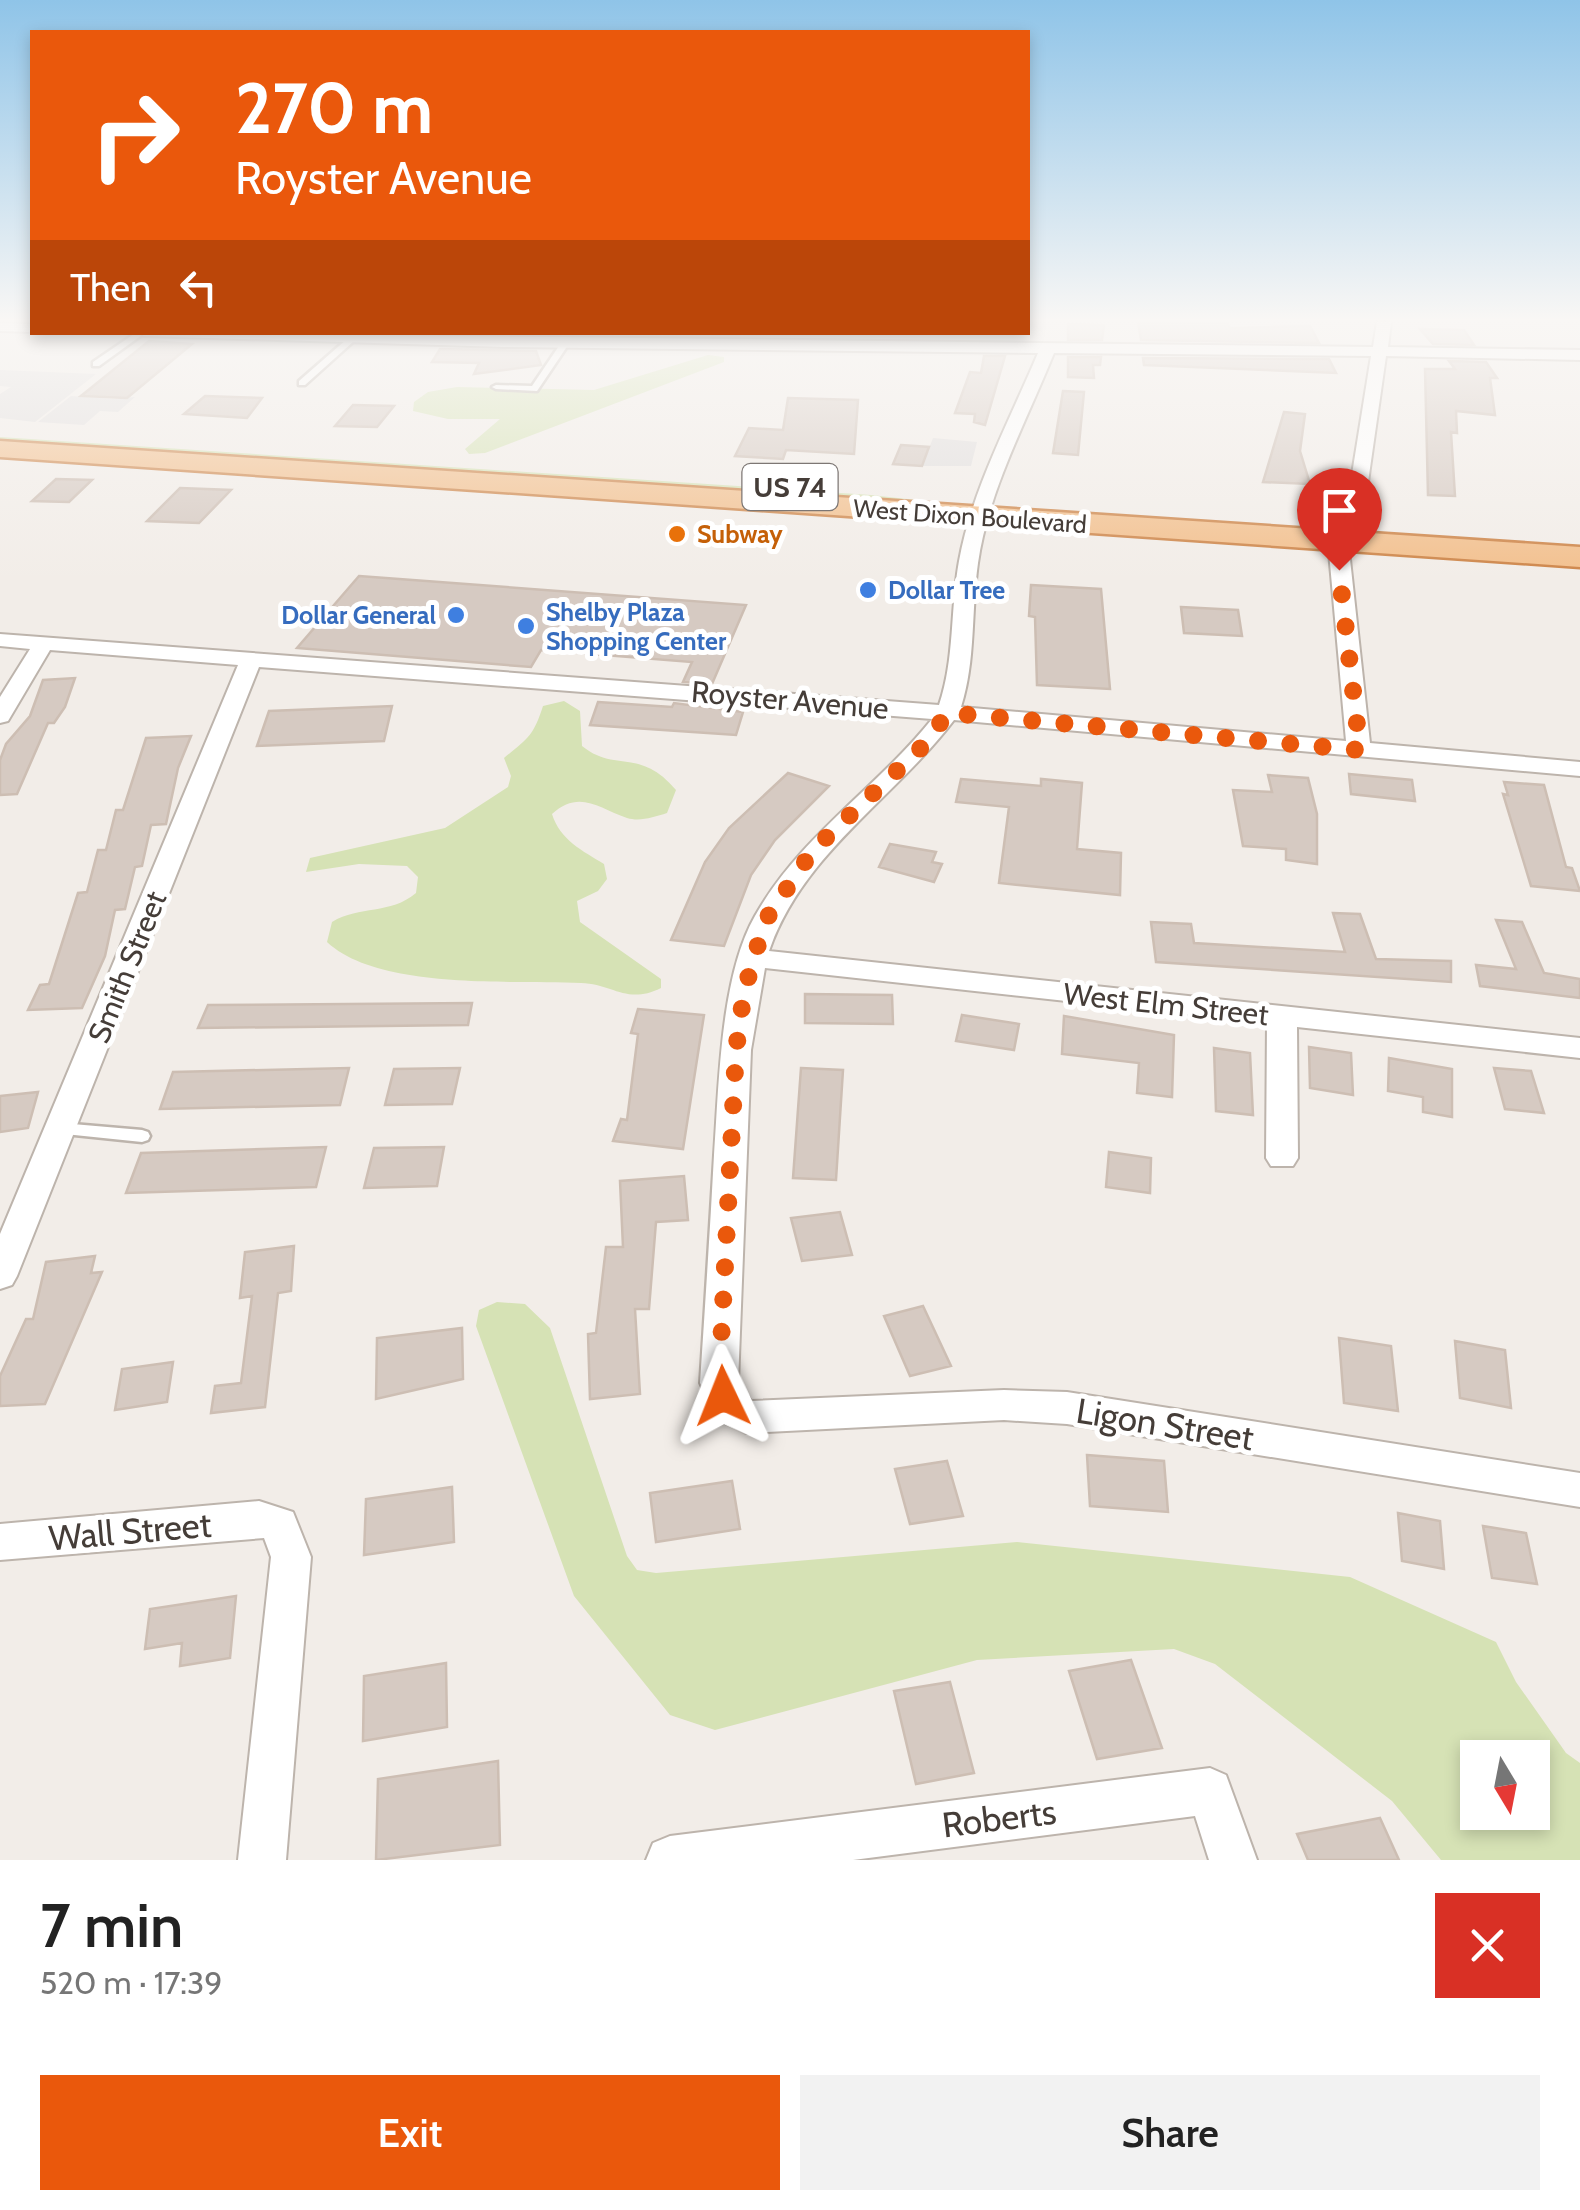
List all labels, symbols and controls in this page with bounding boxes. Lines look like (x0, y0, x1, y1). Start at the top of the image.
text: 270 m (235, 65, 433, 151)
icon: right (70, 70, 200, 200)
text: Royster Avenue (235, 151, 532, 205)
icon: left (171, 260, 226, 315)
text: Then (70, 264, 151, 311)
road number: US 74 (742, 464, 838, 510)
pin (1297, 468, 1382, 571)
icon: arrive (1312, 483, 1367, 538)
street label: West Dixon Boulevard (852, 493, 1088, 539)
place label: Subway (697, 519, 783, 549)
marker: Subway (666, 523, 688, 545)
place label: Dollar Tree (888, 575, 1005, 605)
marker: Dollar Tree (857, 579, 879, 601)
place label: Shelby Plaza Shopping Center (546, 597, 727, 656)
place label: Dollar General (281, 600, 436, 630)
marker: Dollar General (445, 604, 467, 626)
marker: Shelby Plaza Shopping Center (515, 615, 537, 637)
street label: Royster Avenue (690, 673, 890, 727)
street label: Smith Street (80, 886, 174, 1048)
street label: West Elm Street (1062, 975, 1270, 1033)
position arrow (671, 1344, 775, 1448)
street label: Ligon Street (1073, 1389, 1257, 1459)
street label: Wall Street (47, 1502, 213, 1560)
north arrow (1460, 1740, 1550, 1830)
map controls (1460, 1740, 1550, 1830)
street label: Roberts (940, 1790, 1058, 1846)
text: 7 min (40, 1889, 183, 1962)
button: close (1435, 1893, 1540, 1998)
text: 520 m · 17:39 (40, 1963, 222, 2002)
button: Exit (40, 2075, 780, 2190)
button: Share (800, 2075, 1540, 2190)

